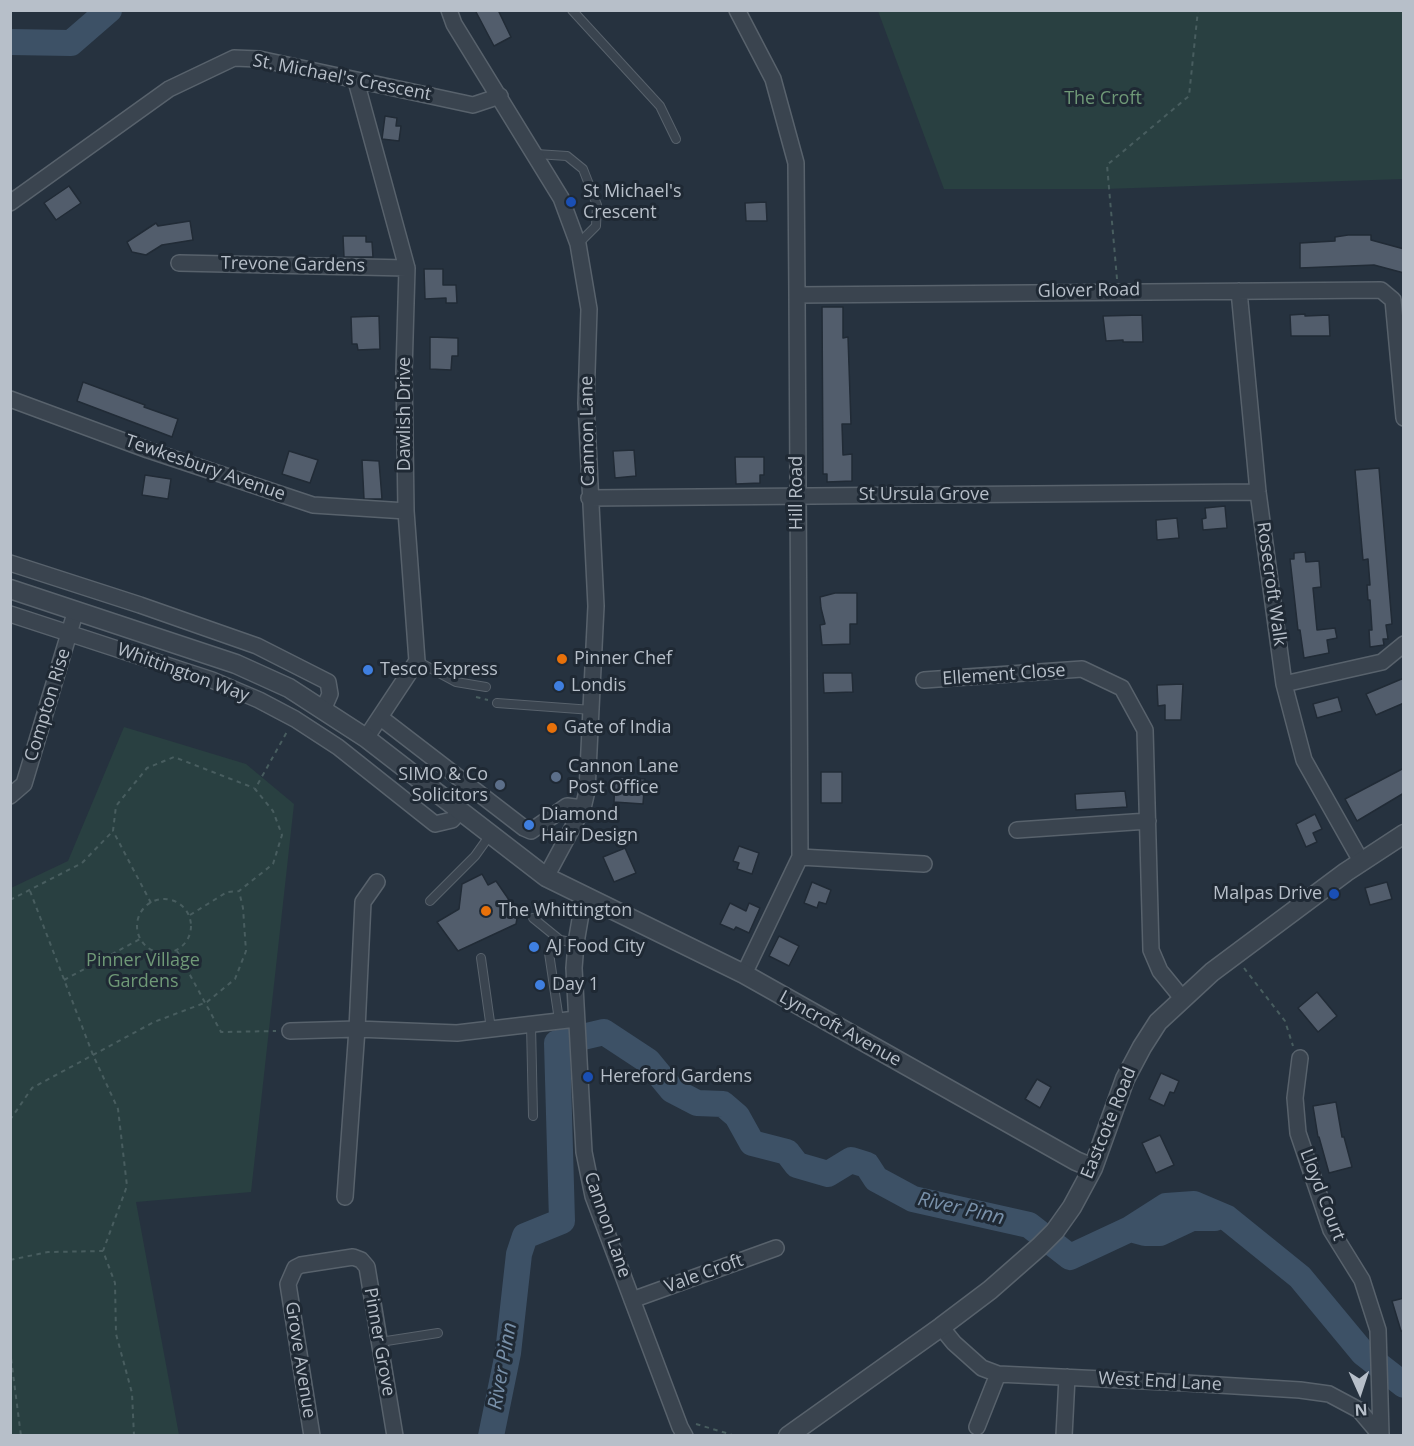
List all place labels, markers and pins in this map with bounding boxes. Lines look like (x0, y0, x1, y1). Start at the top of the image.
place label: St Michael's Crescent (583, 181, 682, 224)
marker: St Michael's Crescent (564, 195, 578, 209)
place label: Pinner Chef (574, 648, 672, 670)
marker: Pinner Chef (555, 652, 569, 666)
place label: Tesco Express (380, 659, 498, 681)
marker: Tesco Express (361, 663, 375, 677)
place label: Londis (571, 675, 626, 697)
marker: Londis (552, 679, 566, 693)
place label: Gate of India (564, 717, 671, 739)
marker: Gate of India (545, 721, 559, 735)
place label: Cannon Lane Post Office (568, 756, 679, 798)
place label: SIMO & Co Solicitors (398, 764, 488, 806)
marker: Cannon Lane Post Office (549, 770, 563, 784)
marker: SIMO & Co Solicitors (493, 778, 507, 792)
place label: Diamond Hair Design (541, 804, 638, 846)
marker: Diamond Hair Design (522, 818, 536, 832)
place label: Malpas Drive (1213, 883, 1322, 905)
marker: Malpas Drive (1327, 887, 1341, 901)
place label: The Whittington (498, 900, 632, 922)
marker: The Whittington (479, 904, 493, 918)
place label: AJ Food City (546, 936, 645, 958)
marker: AJ Food City (527, 940, 541, 954)
place label: Day 1 (552, 974, 599, 996)
marker: Day 1 (533, 978, 547, 992)
place label: Hereford Gardens (600, 1066, 752, 1088)
marker: Hereford Gardens (581, 1070, 595, 1084)

